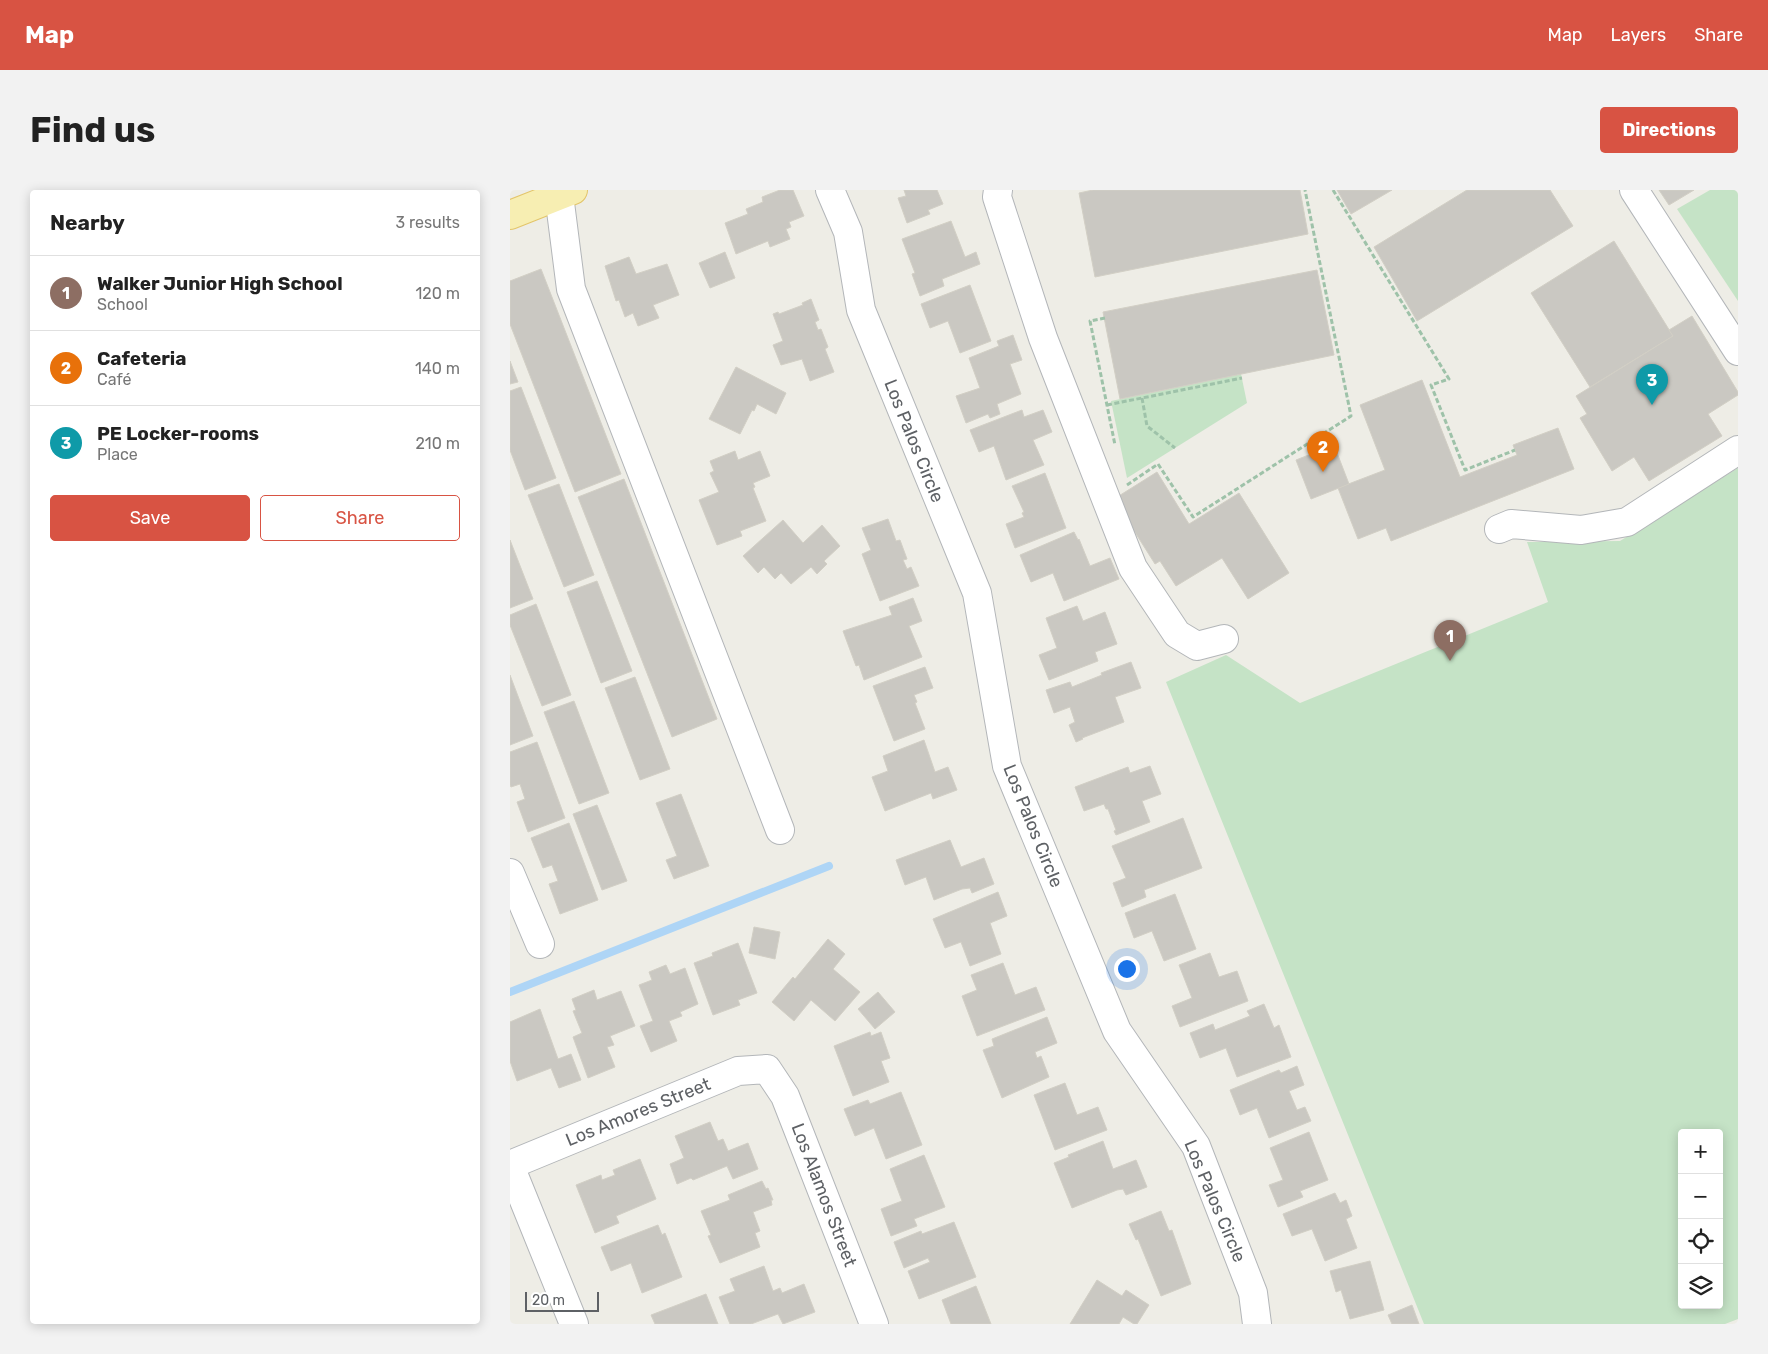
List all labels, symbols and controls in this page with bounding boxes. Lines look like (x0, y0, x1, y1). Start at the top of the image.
text: Map (25, 21, 74, 49)
text: Map (1548, 24, 1583, 46)
text: Layers (1611, 24, 1666, 46)
text: Share (1694, 24, 1743, 46)
button: Directions (1600, 107, 1738, 153)
text: Find us (30, 109, 155, 151)
text: Nearby (50, 210, 125, 235)
text: 3 results (395, 213, 460, 232)
text: Walker Junior High School (97, 272, 343, 295)
text: 1 (62, 284, 70, 303)
text: 120 m (415, 284, 460, 303)
text: School (97, 295, 148, 314)
text: Cafeteria (97, 347, 186, 370)
text: 2 (61, 359, 71, 378)
text: 140 m (415, 359, 460, 378)
pin: 3 (1636, 364, 1668, 405)
text: Café (97, 370, 131, 389)
street label: Los Palos Circle (879, 376, 949, 506)
text: PE Locker-rooms (97, 422, 259, 445)
pin: 2 (1307, 431, 1339, 472)
text: 3 (61, 434, 71, 453)
text: 210 m (415, 434, 460, 453)
text: Place (97, 445, 138, 464)
button: Save (50, 495, 250, 541)
button: Share (260, 495, 460, 541)
pin: 1 (1434, 620, 1466, 661)
street label: Los Palos Circle (998, 761, 1068, 891)
your location (1114, 956, 1140, 982)
street label: Los Amores Street (562, 1073, 714, 1151)
street label: Los Alamos Street (787, 1120, 861, 1270)
map controls (1678, 1129, 1723, 1309)
button: + (1678, 1129, 1723, 1174)
street label: Los Palos Circle (1179, 1136, 1251, 1266)
button: − (1678, 1174, 1723, 1219)
button: locate (1678, 1219, 1723, 1264)
button: layers (1678, 1264, 1723, 1309)
scale bar (525, 1289, 599, 1312)
text: 20 m (532, 1292, 565, 1309)

